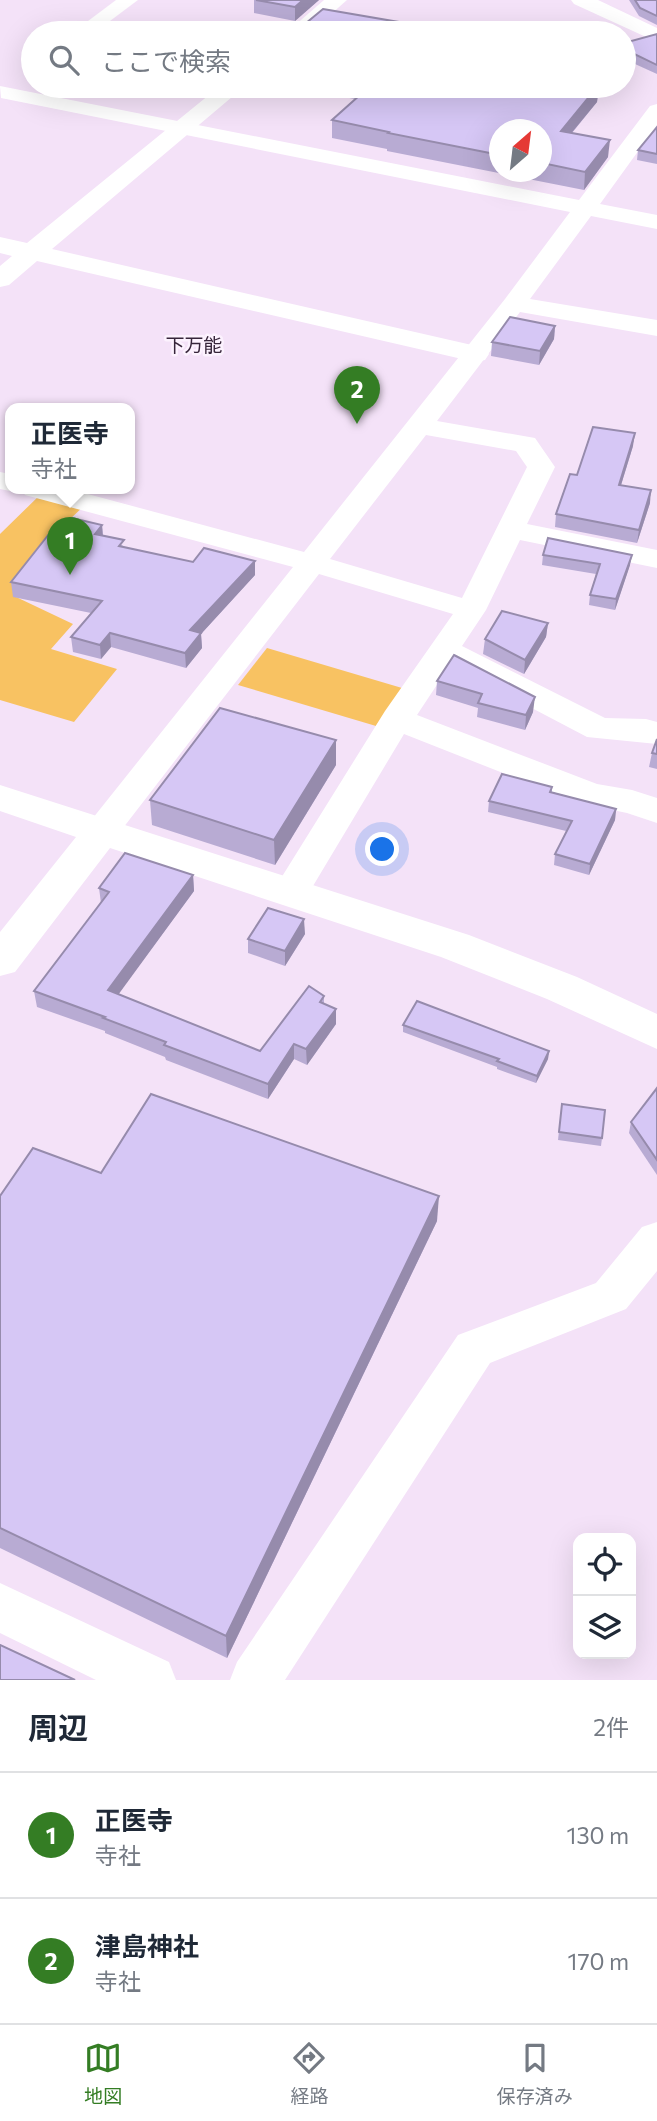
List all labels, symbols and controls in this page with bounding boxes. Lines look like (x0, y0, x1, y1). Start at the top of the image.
search box (21, 21, 636, 98)
icon: search (45, 41, 83, 79)
text: ここで検索 (101, 45, 231, 76)
north arrow (489, 119, 552, 182)
district label: 下万能 (165, 333, 223, 356)
pin: 2 (334, 366, 380, 424)
popup (5, 403, 135, 494)
text: 正医寺 (31, 417, 109, 448)
text: 寺社 (31, 454, 77, 482)
pin: 1 (47, 517, 93, 575)
your location (365, 832, 399, 866)
map controls (573, 1533, 636, 1659)
button: locate (573, 1533, 636, 1596)
button: layers (573, 1596, 636, 1659)
text: 周辺 (28, 1708, 88, 1745)
text: 2件 (593, 1713, 629, 1741)
text: 正医寺 (95, 1804, 173, 1835)
text: 1 (46, 1821, 56, 1849)
text: 130 m (567, 1821, 629, 1849)
text: 寺社 (95, 1841, 141, 1869)
text: 津島神社 (95, 1930, 199, 1961)
text: 2 (44, 1947, 58, 1975)
text: 170 m (568, 1947, 629, 1975)
text: 寺社 (95, 1967, 141, 1995)
tab: 地図 (84, 2039, 122, 2108)
tab: 経路 (290, 2039, 329, 2108)
tab: 保存済み (497, 2039, 573, 2108)

